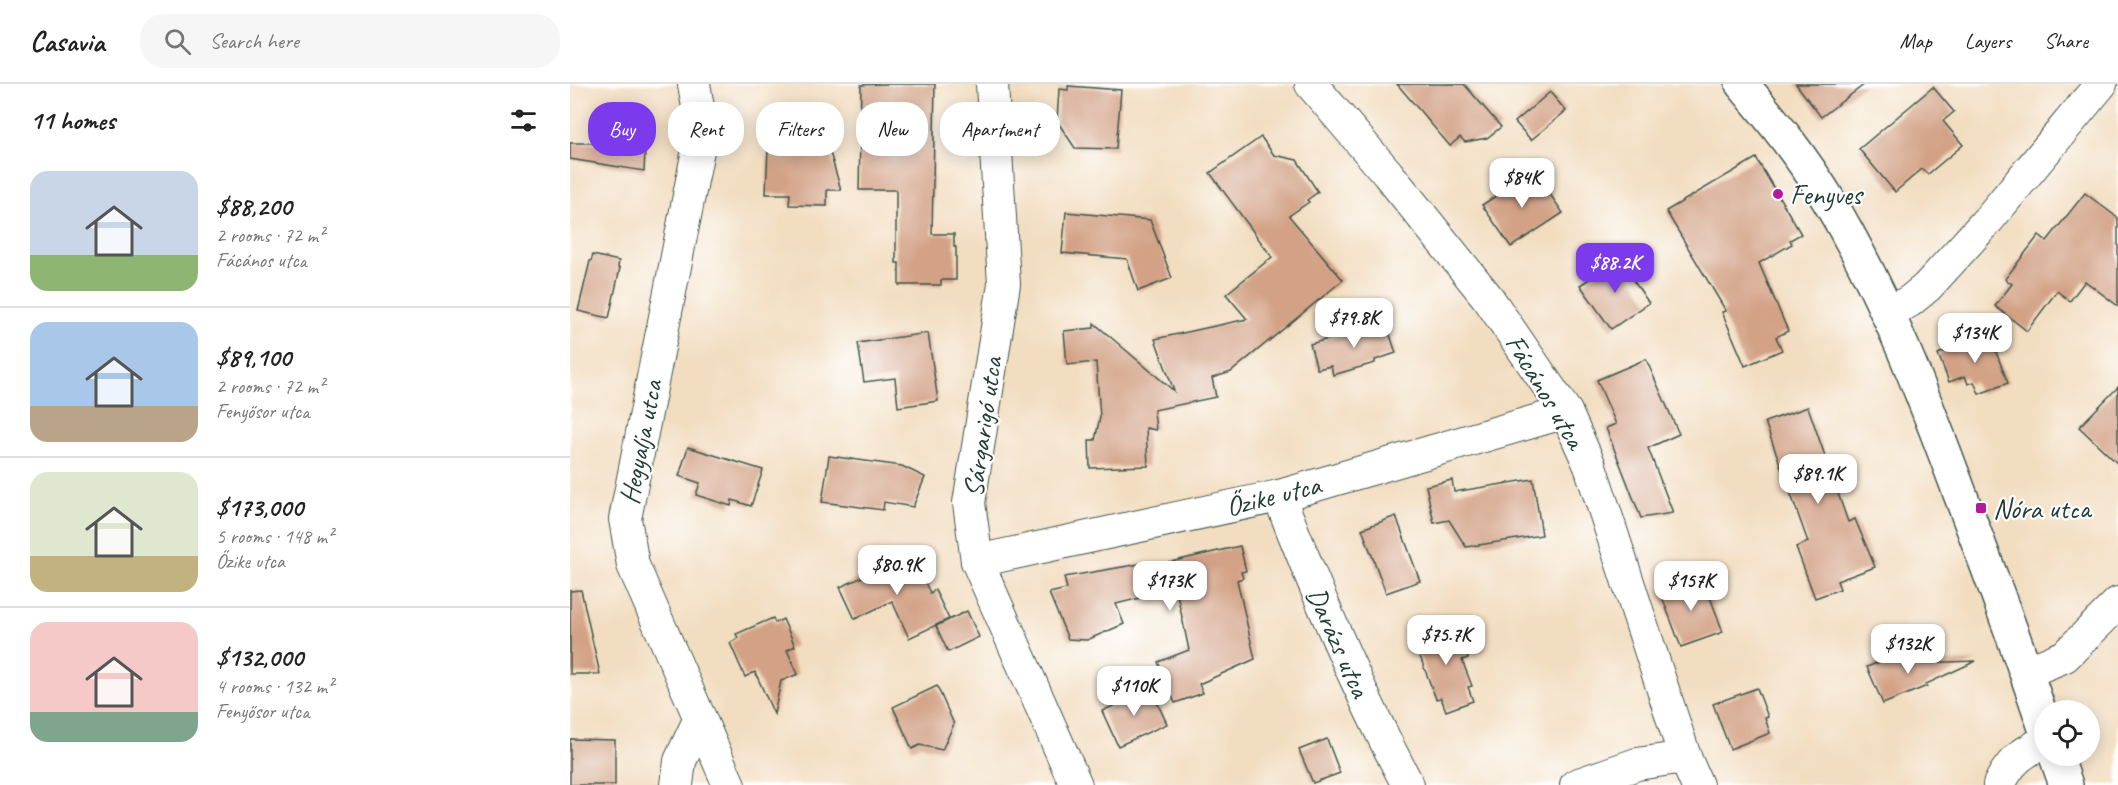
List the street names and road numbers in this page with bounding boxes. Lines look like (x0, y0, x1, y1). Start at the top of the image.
street label: Fácános utca (1498, 328, 1595, 457)
street label: Sárgarigó utca (955, 353, 1010, 499)
street label: Hegyalja utca (611, 375, 670, 507)
street label: Őzike utca (1222, 466, 1326, 524)
street label: Darázs utca (1299, 582, 1379, 704)

